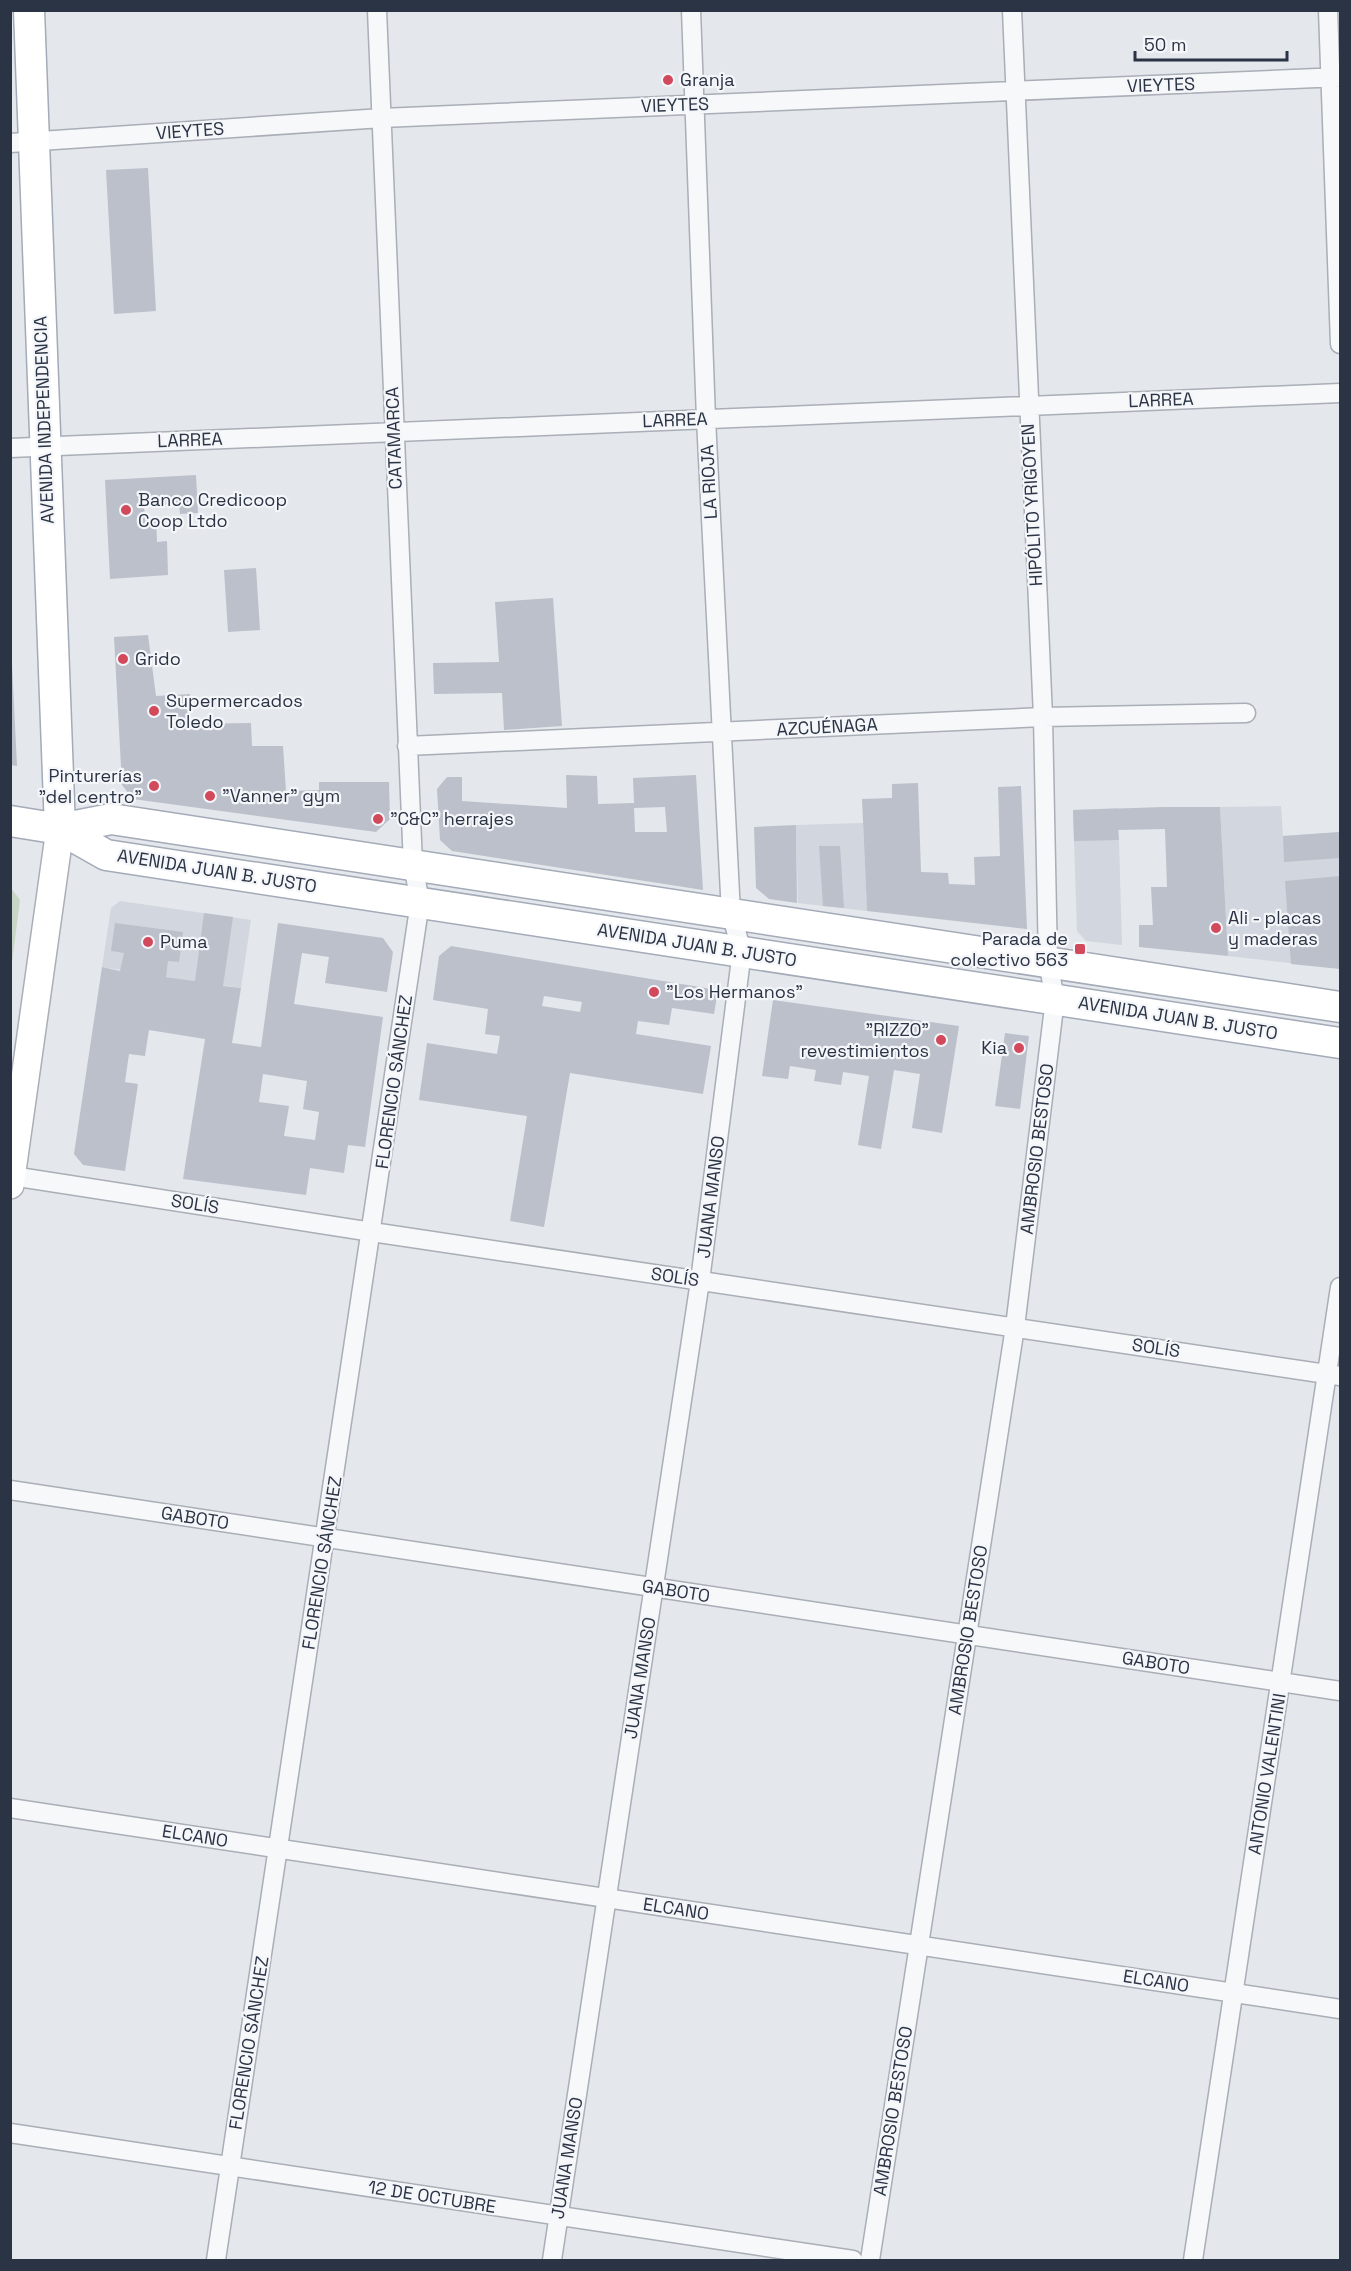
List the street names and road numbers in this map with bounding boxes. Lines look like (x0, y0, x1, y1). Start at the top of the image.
street label: VIEYTES (1126, 72, 1196, 97)
street label: VIEYTES (640, 92, 710, 117)
street label: VIEYTES (155, 117, 225, 144)
street label: AVENIDA INDEPENDENCIA (28, 316, 59, 524)
street label: CATAMARCA (380, 386, 407, 490)
street label: LARREA (1128, 387, 1194, 412)
street label: LARREA (642, 407, 708, 432)
street label: HIPÓLITO YRIGOYEN (1016, 423, 1047, 587)
street label: LARREA (157, 427, 223, 452)
street label: LA RIOJA (695, 444, 722, 520)
street label: AZCUÉNAGA (776, 712, 878, 741)
street label: AVENIDA JUAN B. JUSTO (116, 843, 318, 898)
street label: AVENIDA JUAN B. JUSTO (596, 917, 798, 972)
street label: AVENIDA JUAN B. JUSTO (1077, 990, 1279, 1045)
street label: FLORENCIO SÁNCHEZ (370, 993, 417, 1170)
street label: AMBROSIO BESTOSO (1015, 1062, 1058, 1236)
street label: JUANA MANSO (692, 1134, 729, 1260)
street label: SOLÍS (169, 1188, 221, 1219)
street label: SOLÍS (650, 1262, 701, 1291)
street label: SOLÍS (1131, 1333, 1182, 1362)
street label: FLORENCIO SÁNCHEZ (296, 1474, 347, 1651)
street label: GABOTO (159, 1501, 231, 1534)
street label: AMBROSIO BESTOSO (943, 1543, 992, 1717)
street label: GABOTO (640, 1574, 712, 1607)
street label: JUANA MANSO (618, 1615, 661, 1741)
street label: GABOTO (1120, 1646, 1192, 1679)
street label: ANTONIO VALENTINI (1242, 1692, 1291, 1856)
street label: ELCANO (160, 1819, 230, 1852)
street label: ELCANO (641, 1892, 711, 1925)
street label: FLORENCIO SÁNCHEZ (223, 1954, 274, 2131)
street label: ELCANO (1121, 1964, 1191, 1997)
street label: AMBROSIO BESTOSO (868, 2024, 917, 2198)
street label: JUANA MANSO (545, 2095, 588, 2221)
street label: 12 DE OCTUBRE (367, 2175, 498, 2218)

